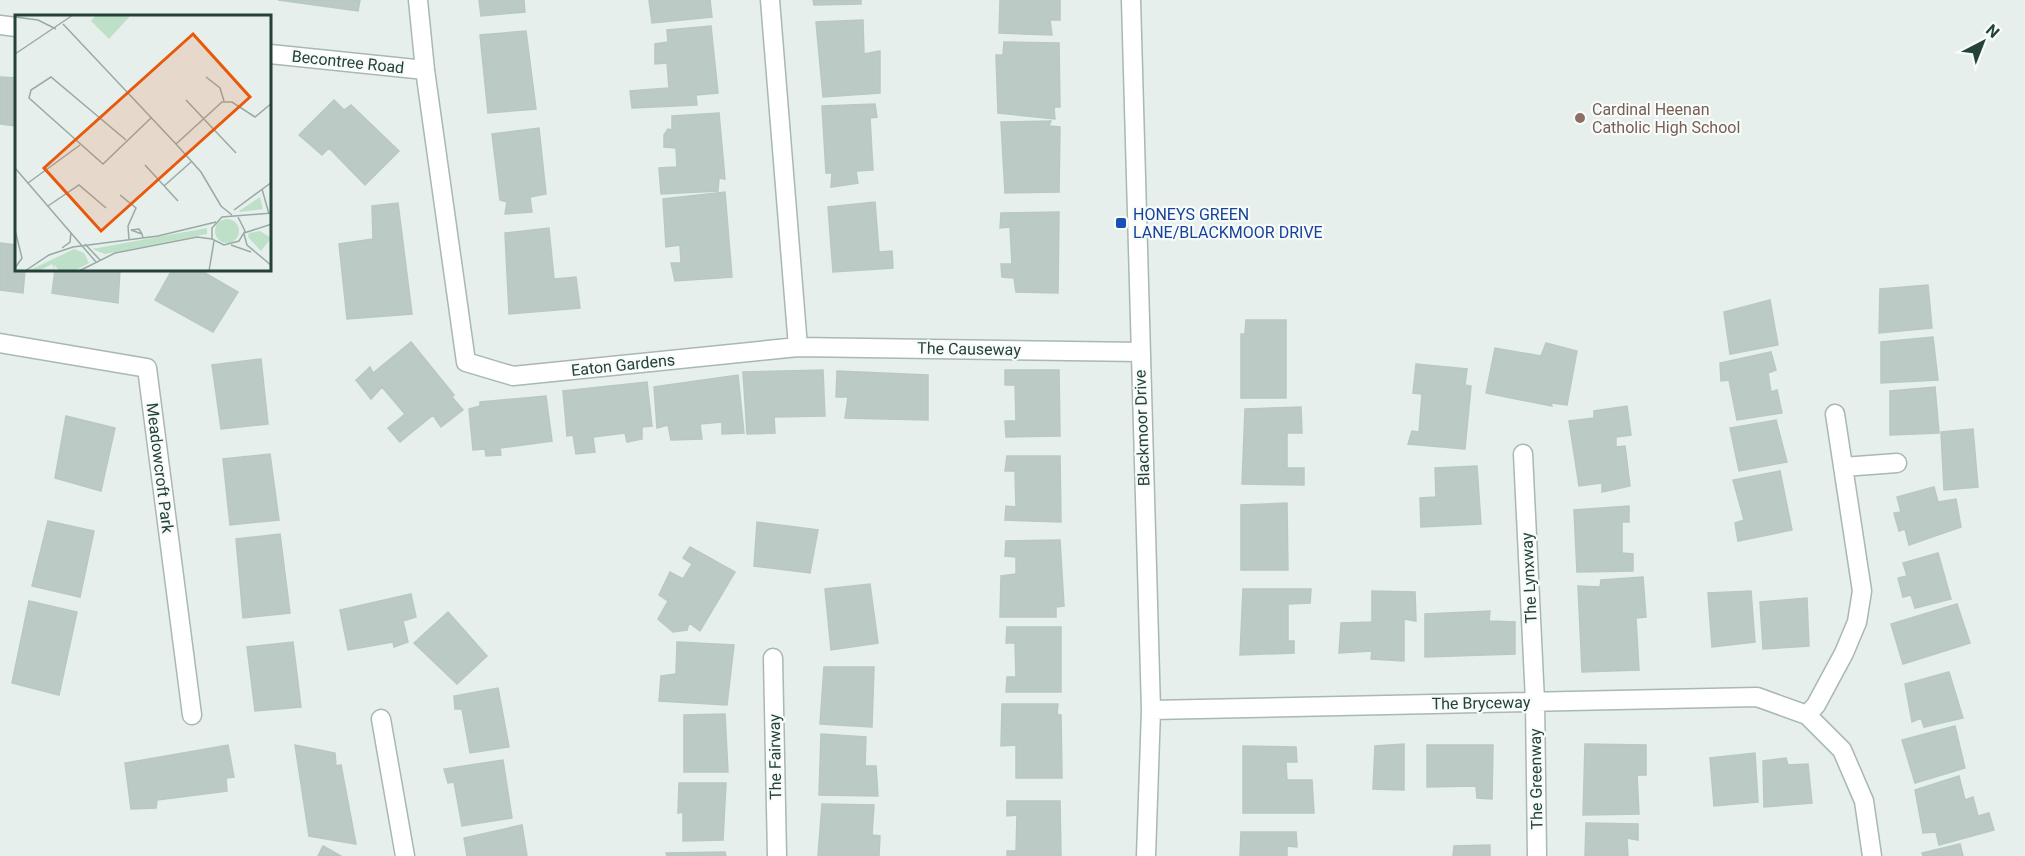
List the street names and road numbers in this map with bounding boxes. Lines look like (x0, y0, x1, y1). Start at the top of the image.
street label: Becontree Road (291, 47, 405, 77)
street label: The Causeway (917, 339, 1021, 359)
street label: Eaton Gardens (570, 350, 676, 380)
street label: Blackmoor Drive (1130, 369, 1154, 487)
street label: Meadowcroft Park (143, 402, 178, 535)
street label: The Lynxway (1517, 532, 1541, 624)
street label: The Bryceway (1431, 693, 1531, 713)
street label: The Fairway (765, 714, 785, 800)
street label: The Greenway (1526, 728, 1546, 830)

